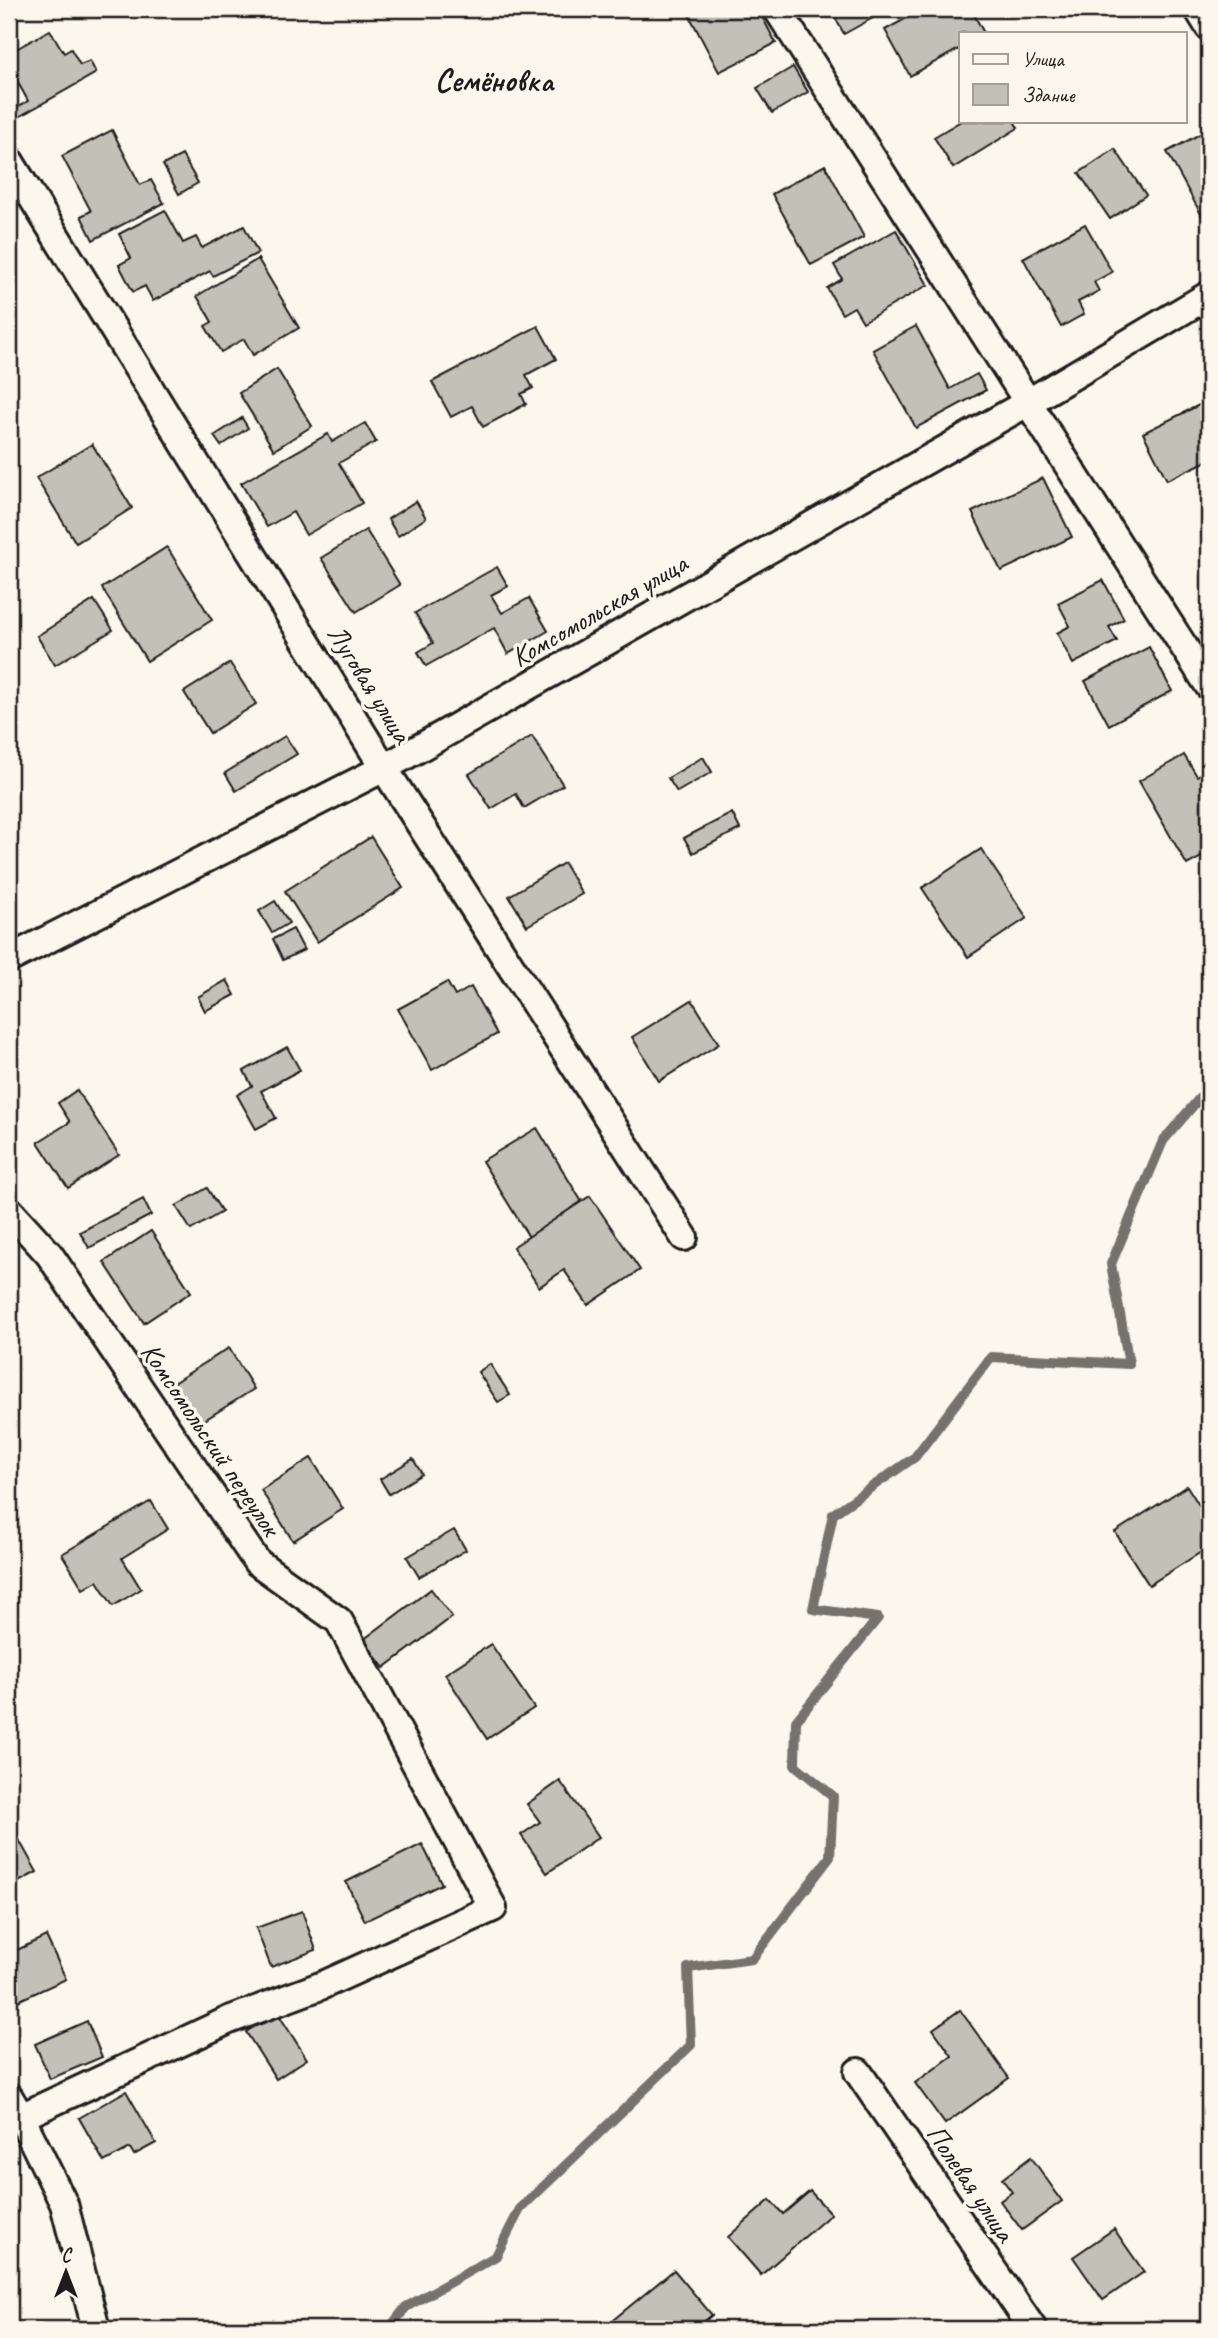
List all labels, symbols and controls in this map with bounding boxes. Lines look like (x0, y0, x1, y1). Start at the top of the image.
legend (959, 32, 1186, 122)
text: Улица (1022, 46, 1065, 72)
district label: Семёновка (435, 60, 555, 101)
text: Здание (1022, 82, 1076, 108)
street label: Комсомольская улица (505, 545, 695, 674)
street label: Луговая улица (320, 618, 421, 751)
street label: Комсомольский переулок (133, 1336, 290, 1544)
street label: Полевая улица (919, 2118, 1024, 2250)
north arrow (32, 2236, 102, 2306)
text: С (61, 2244, 73, 2268)

